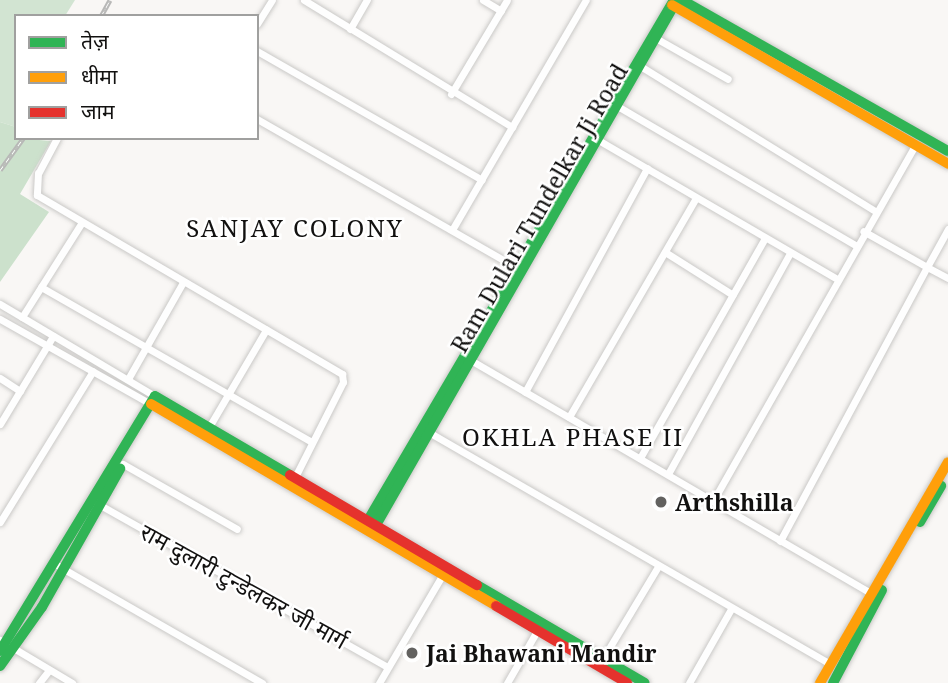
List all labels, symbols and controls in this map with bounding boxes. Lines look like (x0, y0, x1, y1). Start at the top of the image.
legend (14, 14, 259, 140)
text: तेज़ (81, 27, 109, 55)
street label: Ram Dulari Tundelkar Ji Road (445, 59, 633, 357)
text: धीमा (81, 62, 117, 90)
text: जाम (81, 97, 115, 125)
district label: SANJAY COLONY (188, 214, 402, 242)
district label: OKHLA PHASE II (464, 423, 682, 451)
place label: Arthshilla (675, 488, 793, 516)
marker: Arthshilla (653, 494, 669, 510)
street label: राम दुलारी टुन्डेलकर जी मार्ग (136, 518, 352, 654)
place label: Jai Bhawani Mandir (426, 639, 657, 667)
marker: Jai Bhawani Mandir (404, 645, 420, 661)

